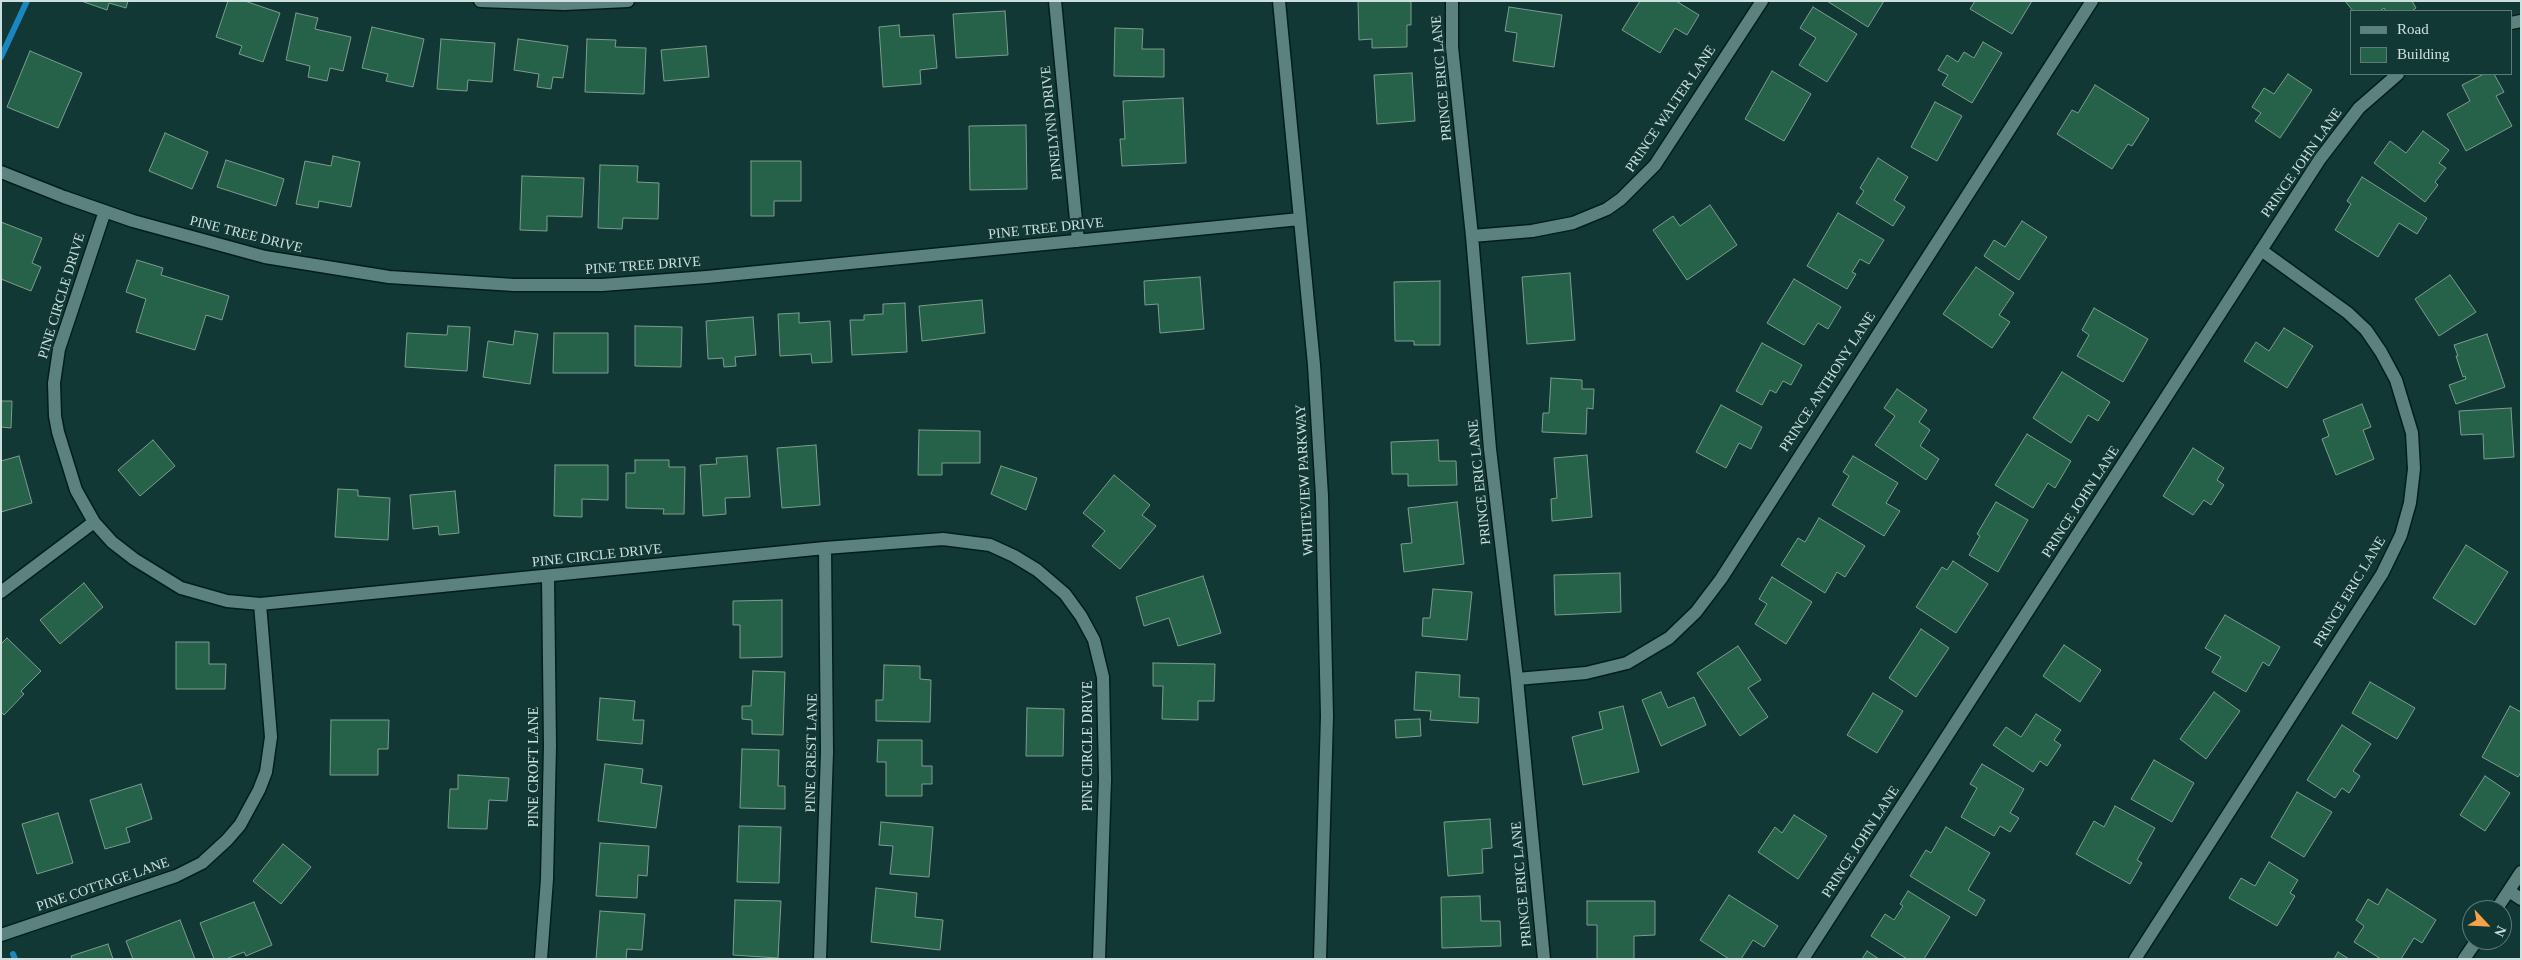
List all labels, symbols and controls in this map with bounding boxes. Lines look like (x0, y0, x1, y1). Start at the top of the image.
legend (2350, 10, 2512, 75)
street label: PRINCE ERIC LANE (1428, 15, 1456, 141)
text: Road (2397, 21, 2429, 37)
street label: PRINCE WALTER LANE (1622, 42, 1720, 176)
text: Building (2397, 46, 2450, 62)
street label: PINELYNN DRIVE (1038, 65, 1066, 181)
street label: PRINCE JOHN LANE (2258, 105, 2346, 221)
street label: PINE TREE DRIVE (188, 213, 304, 257)
street label: PINE TREE DRIVE (988, 215, 1104, 243)
street label: PINE CIRCLE DRIVE (35, 231, 89, 361)
street label: PINE TREE DRIVE (585, 254, 701, 278)
street label: PRINCE ANTHONY LANE (1776, 309, 1880, 455)
street label: WHITEVIEW PARKWAY (1293, 404, 1317, 556)
street label: PRINCE ERIC LANE (1465, 418, 1495, 546)
street label: PRINCE JOHN LANE (2039, 443, 2123, 561)
street label: PRINCE ERIC LANE (2310, 534, 2390, 650)
street label: PINE CIRCLE DRIVE (531, 541, 663, 571)
street label: PINE CIRCLE DRIVE (1080, 681, 1096, 811)
street label: PINE CREST LANE (803, 693, 821, 813)
street label: PINE CROFT LANE (526, 707, 542, 827)
street label: PRINCE JOHN LANE (1819, 783, 1903, 901)
street label: PRINCE ERIC LANE (1508, 821, 1536, 947)
street label: PINE COTTAGE LANE (34, 854, 172, 916)
north arrow (2462, 900, 2512, 950)
text: N (2491, 923, 2509, 939)

